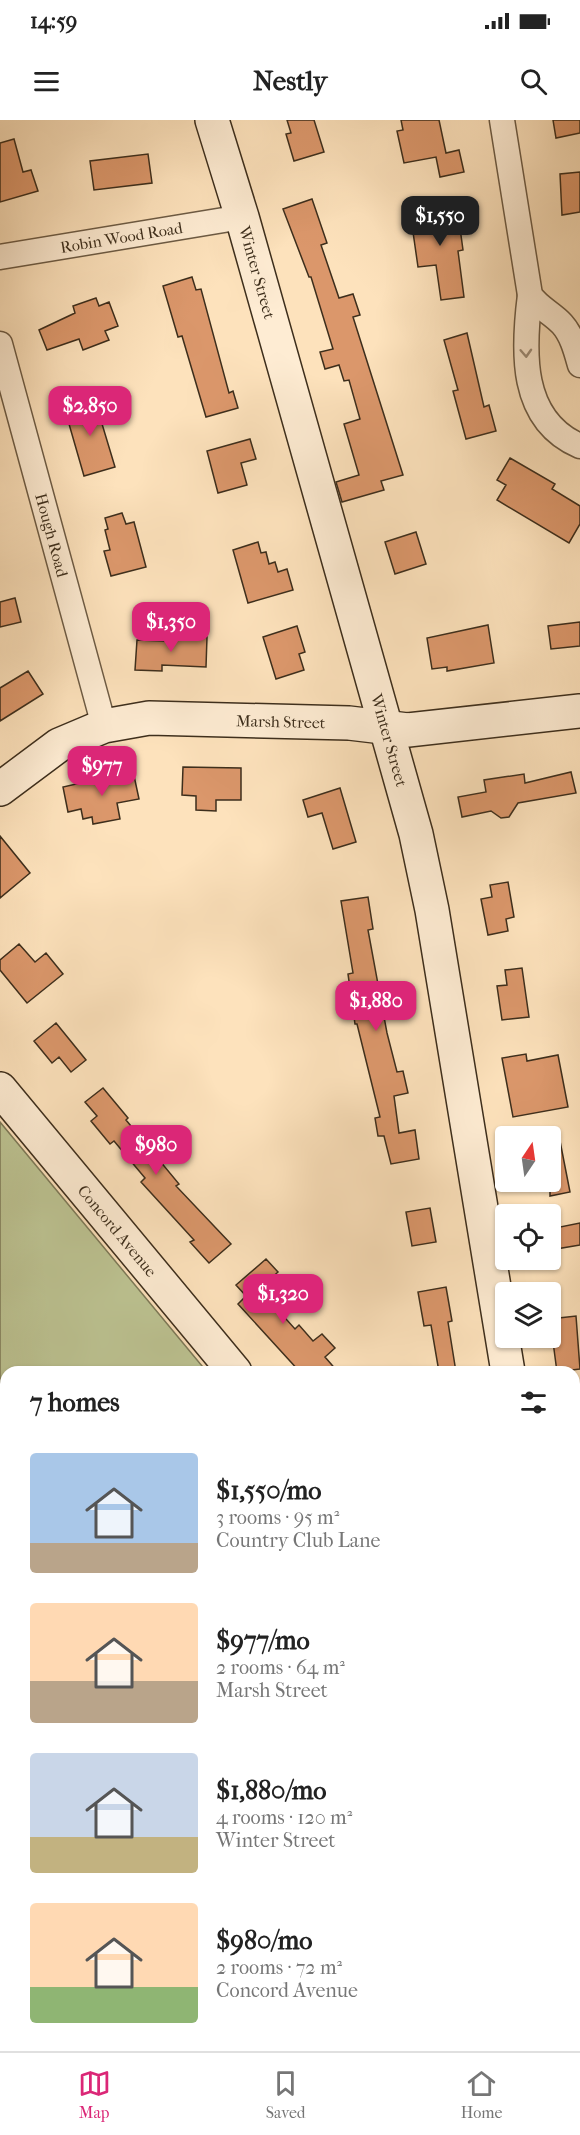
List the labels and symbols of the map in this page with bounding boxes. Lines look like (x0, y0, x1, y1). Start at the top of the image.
pin: $1,550 (391, 196, 489, 247)
street label: Robin Wood Road (59, 218, 184, 257)
street label: Winter Street (235, 223, 279, 321)
one-way arrow (520, 348, 533, 357)
pin: $2,850 (41, 386, 139, 437)
street label: Hough Road (31, 491, 72, 579)
pin: $1,350 (122, 602, 220, 653)
street label: Winter Street (367, 691, 411, 789)
street label: Marsh Street (236, 711, 326, 732)
pin: $977 (66, 746, 138, 797)
pin: $1,880 (327, 981, 425, 1032)
pin: $980 (120, 1125, 192, 1176)
north arrow (495, 1126, 561, 1192)
street label: Concord Avenue (74, 1181, 161, 1281)
pin: $1,320 (234, 1274, 332, 1325)

